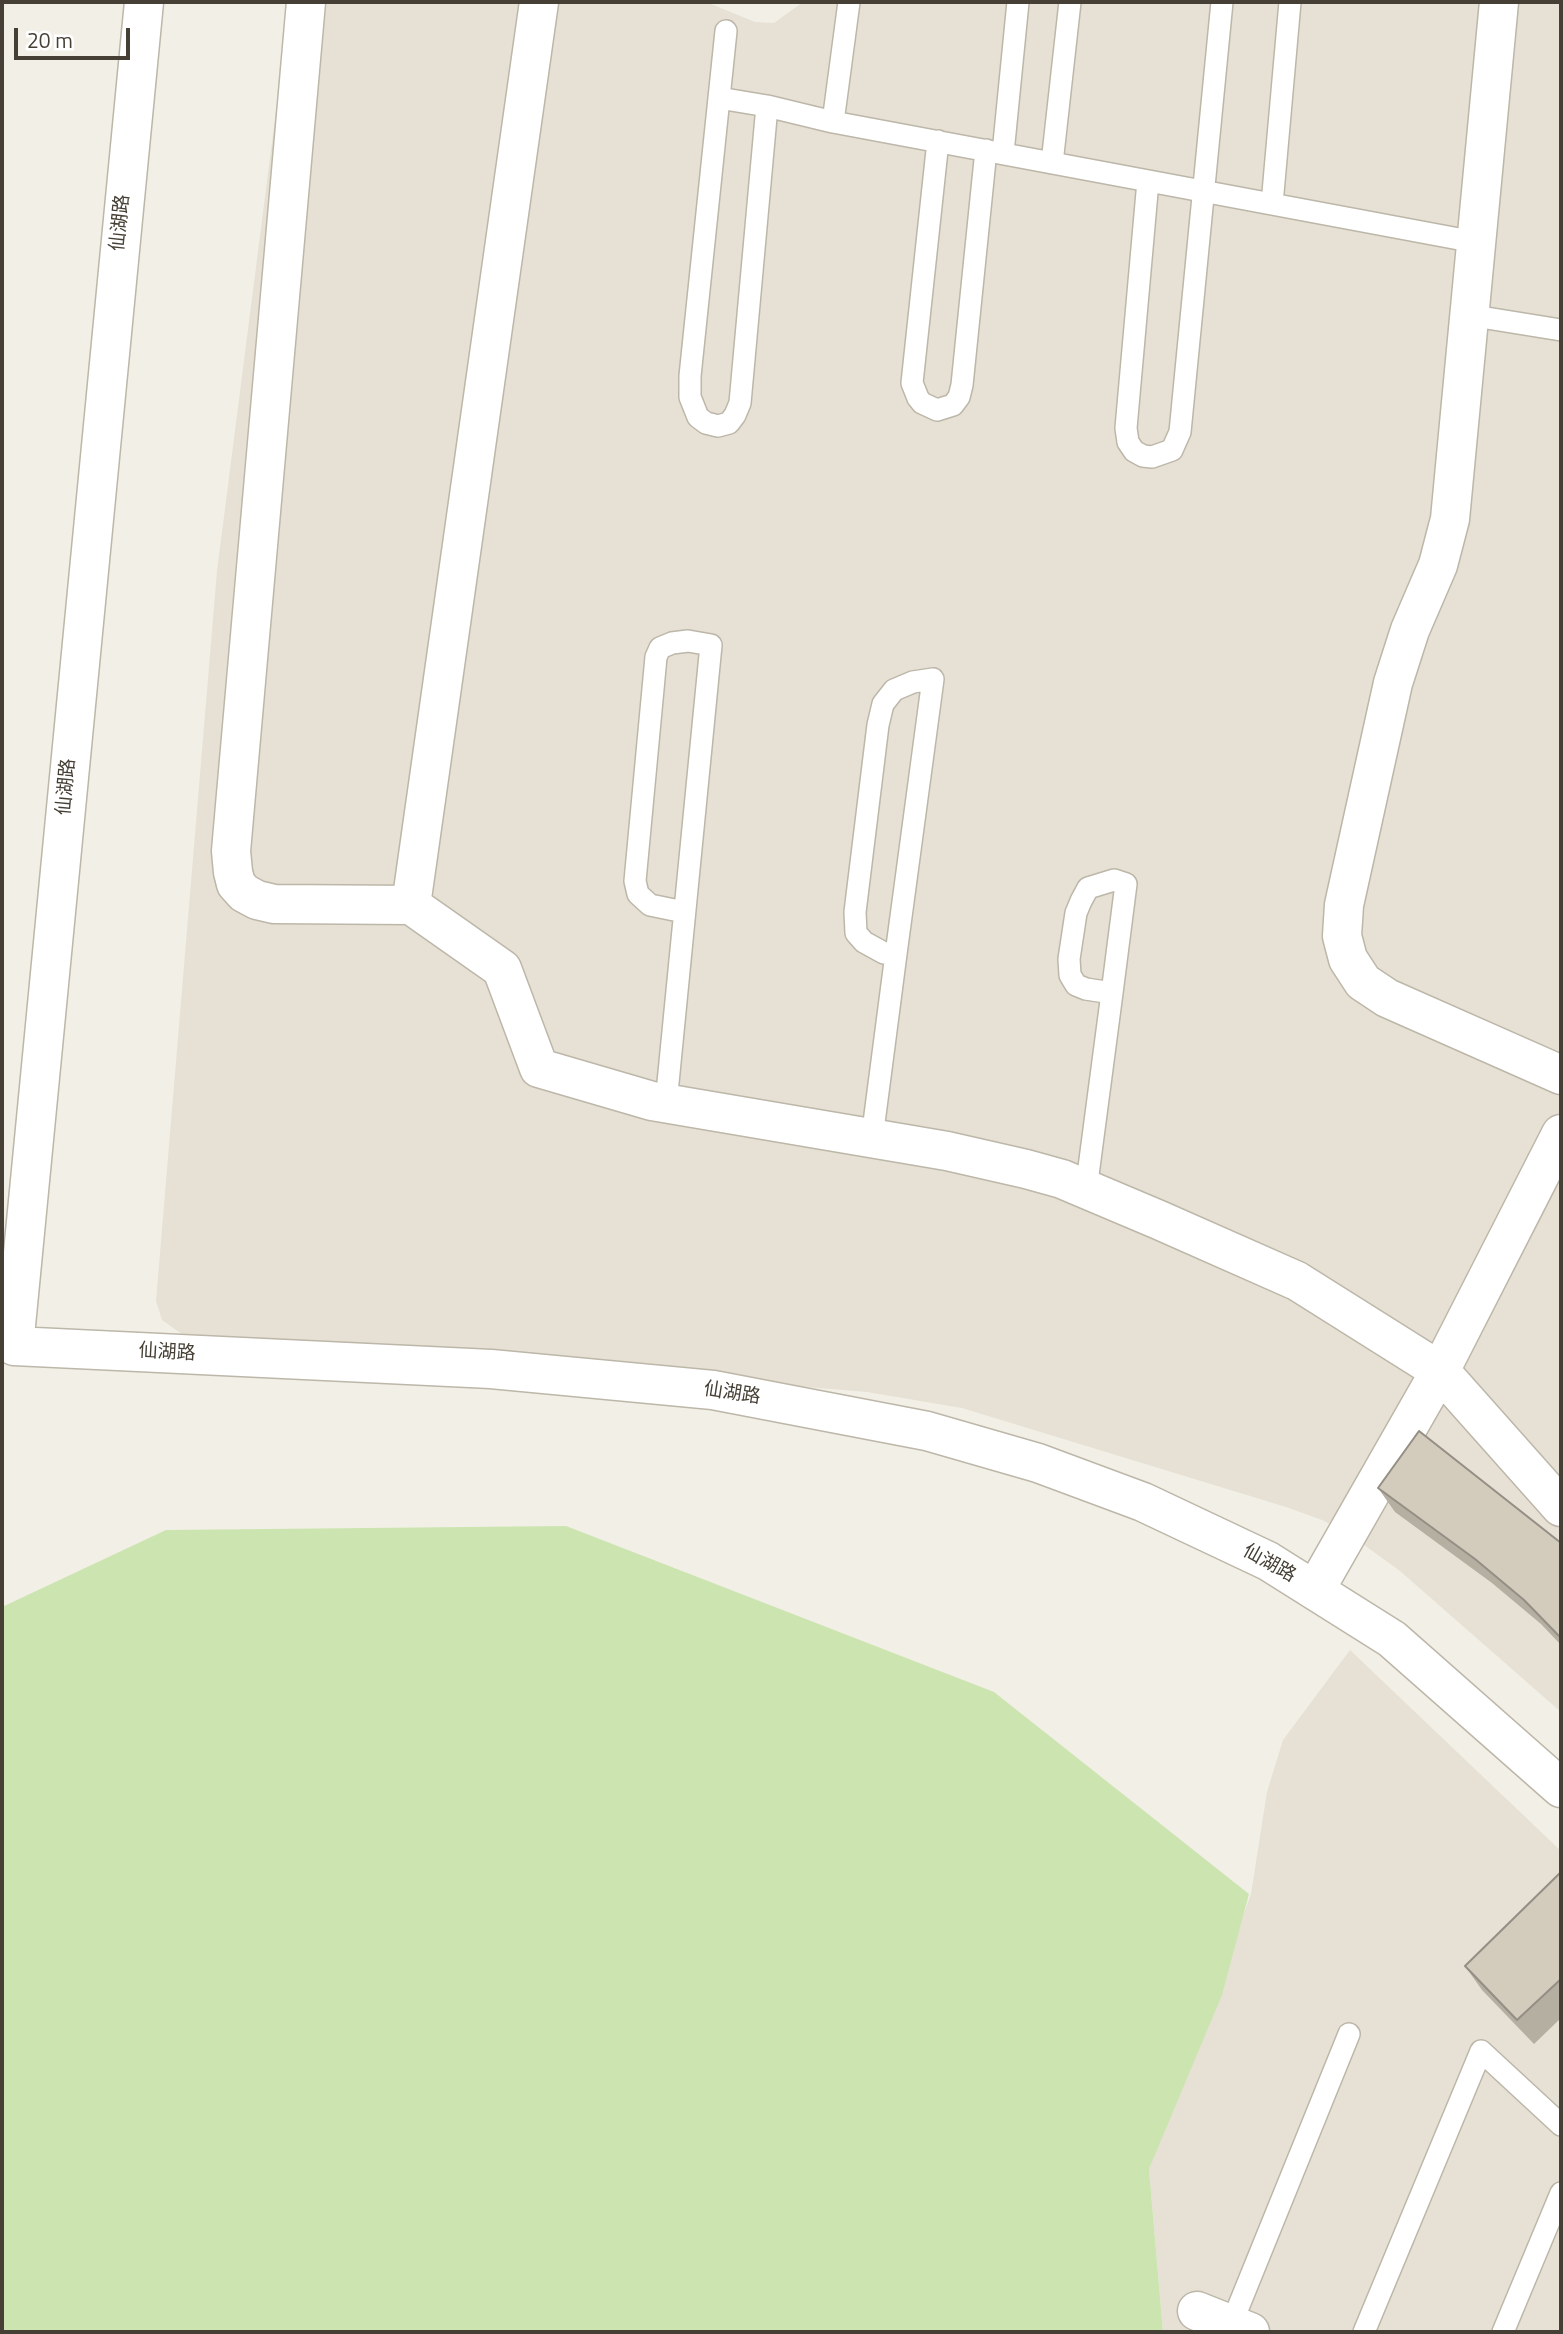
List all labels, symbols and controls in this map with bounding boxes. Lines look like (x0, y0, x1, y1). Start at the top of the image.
scale bar (18, 14, 133, 58)
text: 20 m (27, 24, 73, 56)
street label: 仙湖路 (107, 193, 135, 253)
street label: 仙湖路 (53, 758, 81, 816)
street label: 仙湖路 (138, 1340, 196, 1366)
street label: 仙湖路 (702, 1378, 762, 1410)
street label: 仙湖路 (1239, 1540, 1299, 1588)

